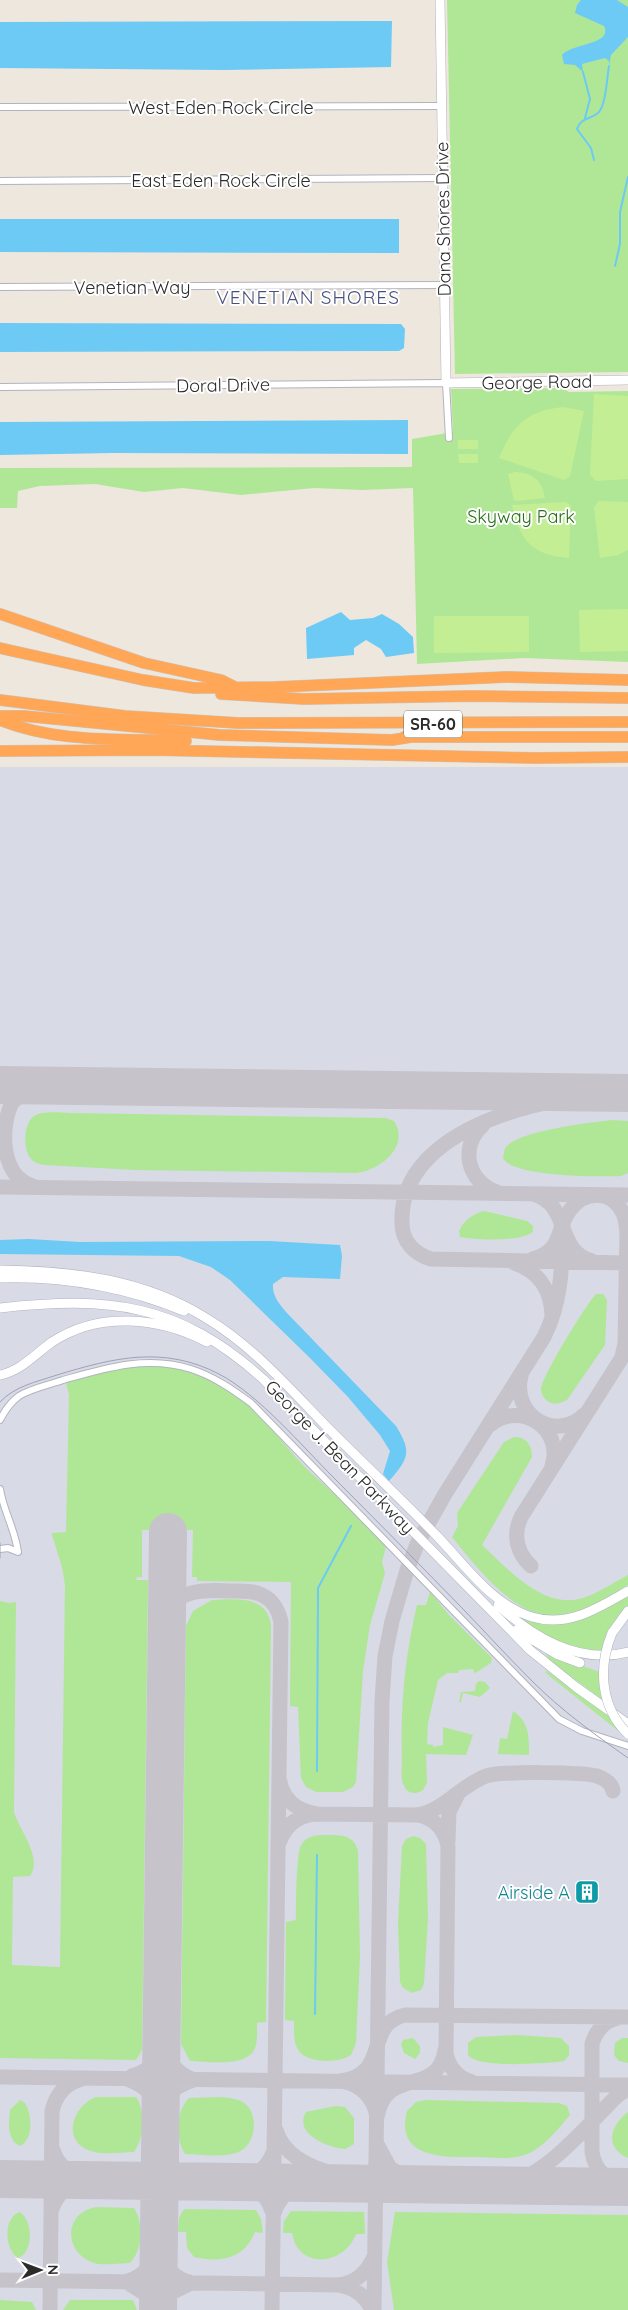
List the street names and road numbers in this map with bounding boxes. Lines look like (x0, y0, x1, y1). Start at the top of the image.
street label: West Eden Rock Circle (128, 96, 314, 119)
street label: Dana Shores Drive (430, 141, 456, 297)
street label: East Eden Rock Circle (131, 169, 311, 192)
street label: Venetian Way (74, 276, 190, 299)
street label: George Road (481, 370, 593, 394)
street label: Doral Drive (176, 373, 270, 397)
road number: SR-60 (404, 711, 462, 738)
street label: George J. Bean Parkway (260, 1375, 420, 1539)

